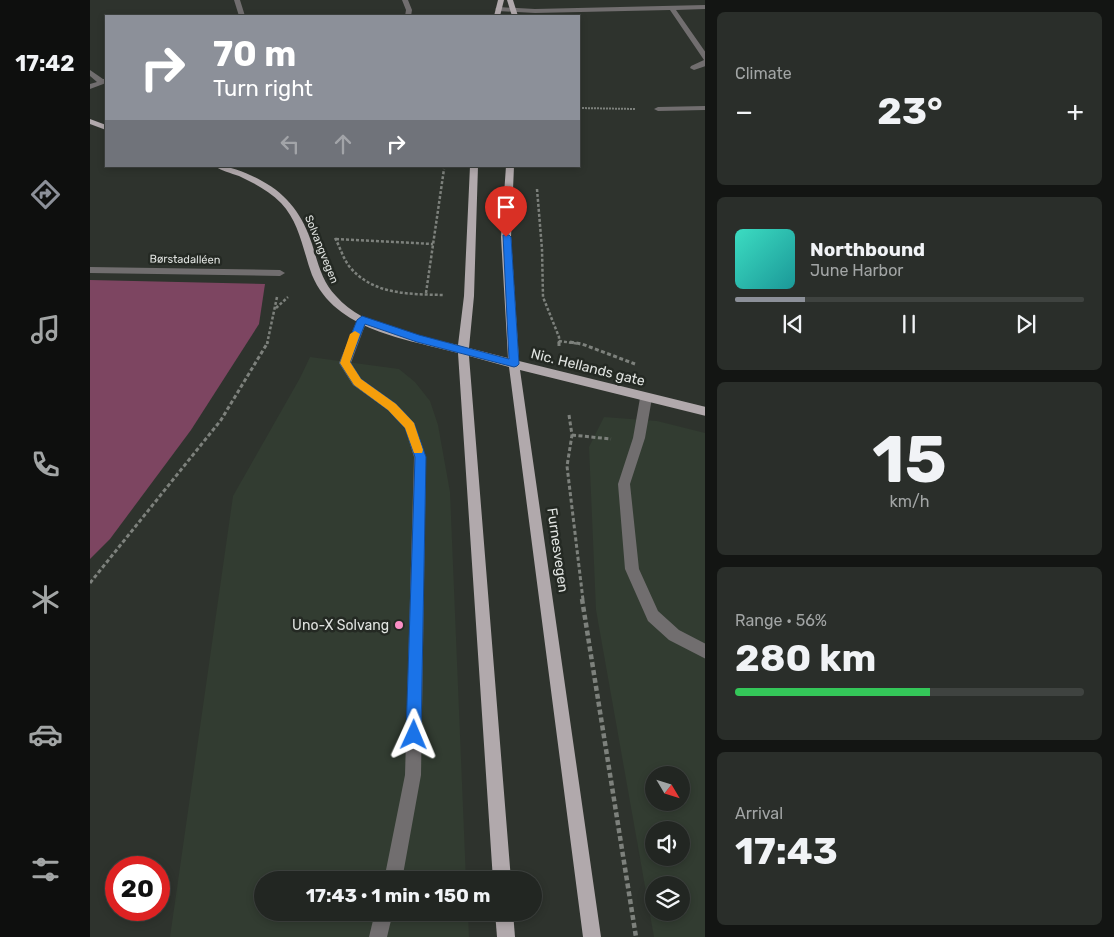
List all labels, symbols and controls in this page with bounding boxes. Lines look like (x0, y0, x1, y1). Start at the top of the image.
text: 70 m (213, 33, 296, 75)
icon: right (130, 35, 195, 100)
text: 17:42 (15, 50, 75, 77)
text: Climate (735, 64, 792, 83)
text: Turn right (213, 75, 313, 102)
text: 23° (877, 88, 943, 134)
text: − (735, 95, 753, 128)
text: + (1067, 95, 1084, 128)
icon: left (276, 130, 304, 158)
icon: ahead (329, 130, 357, 158)
icon: right (382, 130, 410, 158)
icon: directions (28, 177, 63, 212)
pin (485, 186, 527, 237)
icon: arrive (492, 193, 520, 221)
street label: Solvangvegen (302, 213, 341, 285)
text: Northbound (810, 238, 925, 261)
street label: Børstadalléen (150, 252, 220, 267)
text: June Harbor (810, 261, 903, 280)
icon: previous (779, 310, 807, 338)
icon: pause (895, 310, 923, 338)
icon: next (1012, 310, 1040, 338)
icon: music (28, 312, 63, 347)
street label: Nic. Hellands gate (529, 345, 647, 390)
text: 15 (872, 421, 947, 498)
icon: phone (28, 447, 63, 482)
text: km/h (890, 492, 929, 511)
street label: Furnesvegen (543, 507, 572, 593)
icon: climate (28, 582, 63, 617)
text: Range · 56% (735, 611, 827, 630)
place label: Uno-X Solvang (292, 617, 389, 634)
marker: Uno-X Solvang (393, 619, 405, 631)
text: 280 km (735, 635, 876, 681)
position arrow (387, 708, 439, 760)
icon: car (28, 717, 63, 752)
north arrow (645, 766, 690, 811)
map controls (645, 766, 690, 921)
text: Arrival (735, 804, 783, 823)
button: sound (645, 821, 690, 866)
text: 17:43 (735, 828, 838, 874)
icon: filters (28, 852, 63, 887)
speed limit sign: 20 (105, 856, 170, 921)
button: layers (645, 876, 690, 921)
text: 17:43 · 1 min · 150 m (306, 884, 490, 907)

